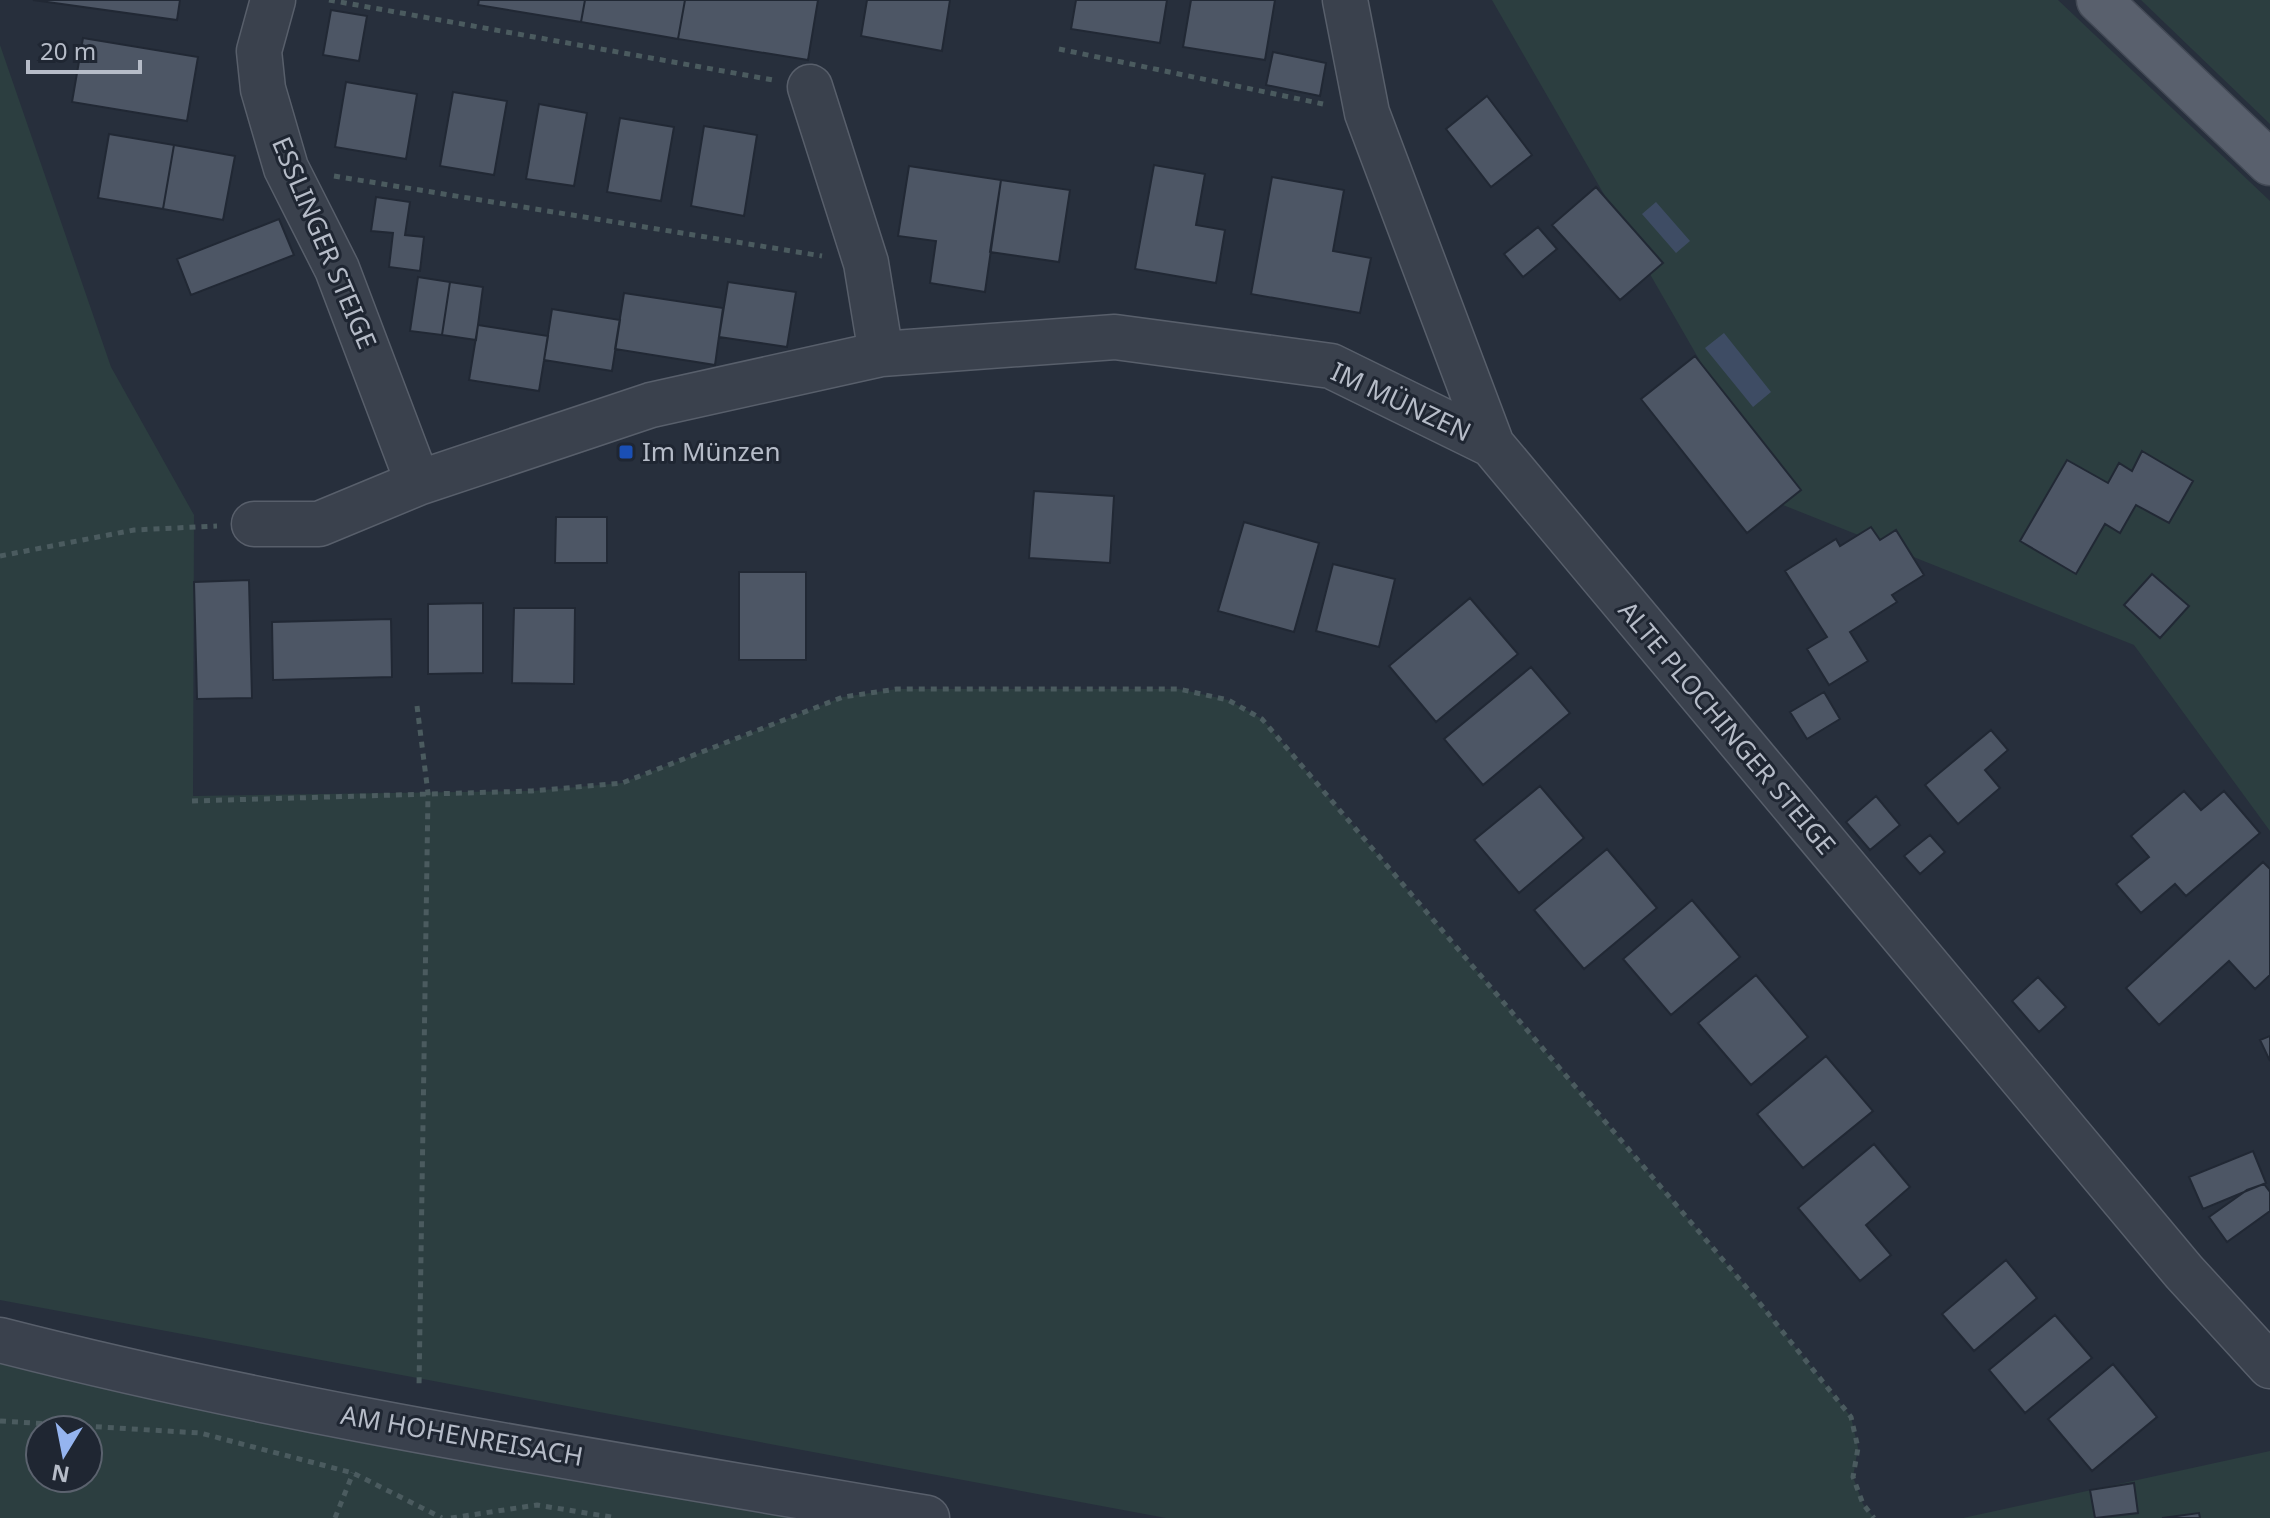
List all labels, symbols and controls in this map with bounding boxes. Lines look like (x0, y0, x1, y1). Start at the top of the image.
scale bar (28, 24, 140, 74)
text: 20 m (40, 34, 96, 67)
street label: ESSLINGER STEIGE (264, 131, 386, 354)
street label: IM MÜNZEN (1326, 353, 1477, 449)
place label: Im Münzen (642, 433, 781, 469)
marker: Im Münzen (617, 443, 635, 461)
street label: ALTE PLOCHINGER STEIGE (1611, 593, 1845, 862)
street label: AM HOHENREISACH (338, 1396, 586, 1474)
north arrow (24, 1414, 104, 1494)
text: N (49, 1458, 72, 1491)

